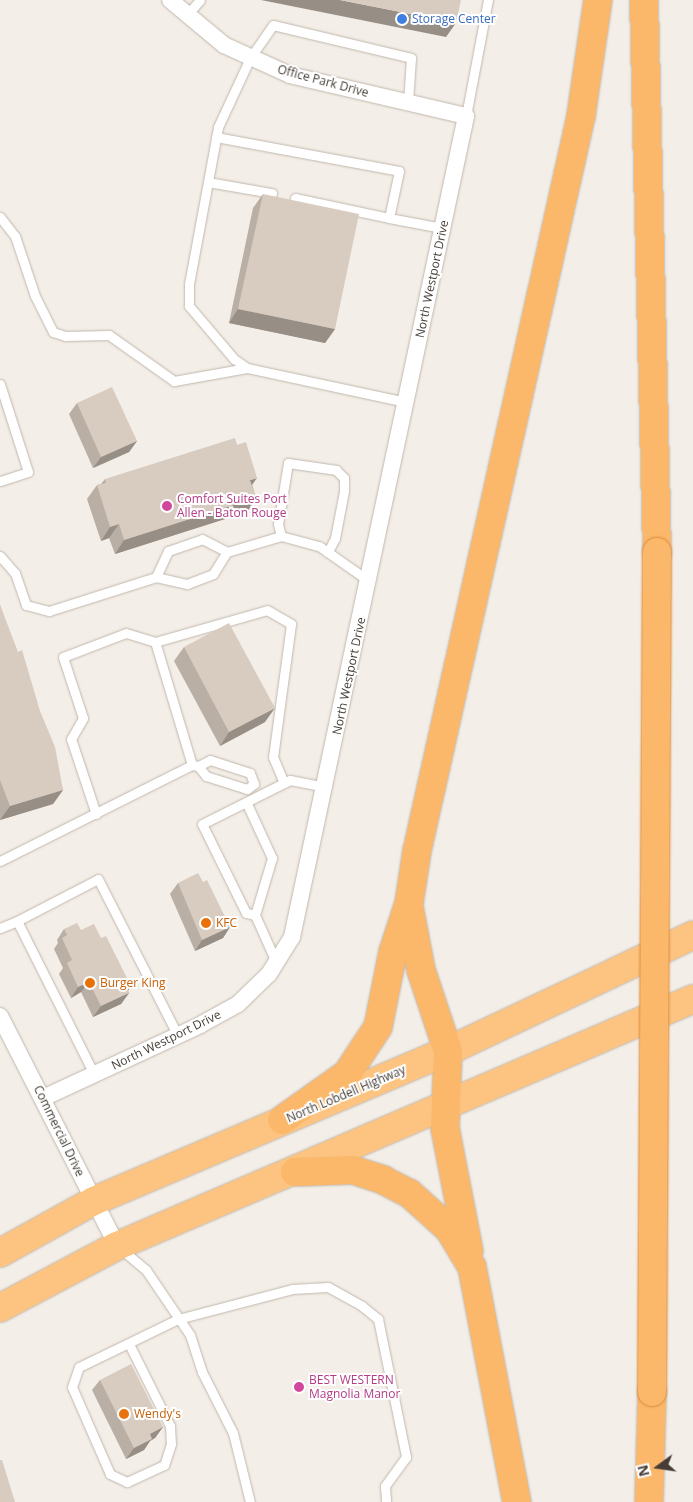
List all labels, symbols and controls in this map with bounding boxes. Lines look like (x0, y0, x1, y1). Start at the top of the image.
place label: Storage Center (412, 12, 496, 26)
marker: Storage Center (396, 13, 408, 25)
street label: Office Park Drive (276, 62, 370, 100)
street label: North Westport Drive (412, 219, 452, 339)
place label: Comfort Suites Port Allen - Baton Rouge (177, 492, 287, 520)
marker: Comfort Suites Port Allen - Baton Rouge (161, 500, 173, 512)
street label: North Westport Drive (329, 616, 369, 736)
place label: KFC (216, 916, 237, 930)
marker: KFC (200, 917, 212, 929)
place label: Burger King (100, 976, 166, 990)
marker: Burger King (84, 977, 96, 989)
street label: North Westport Drive (109, 1007, 223, 1073)
street label: North Lobdell Highway (284, 1062, 408, 1126)
street label: Commercial Drive (31, 1083, 87, 1179)
place label: BEST WESTERN Magnolia Manor (309, 1373, 400, 1401)
marker: BEST WESTERN Magnolia Manor (293, 1381, 305, 1393)
place label: Wendy's (134, 1407, 181, 1421)
marker: Wendy's (118, 1408, 130, 1420)
north arrow (633, 1442, 683, 1492)
text: N (632, 1463, 654, 1479)

